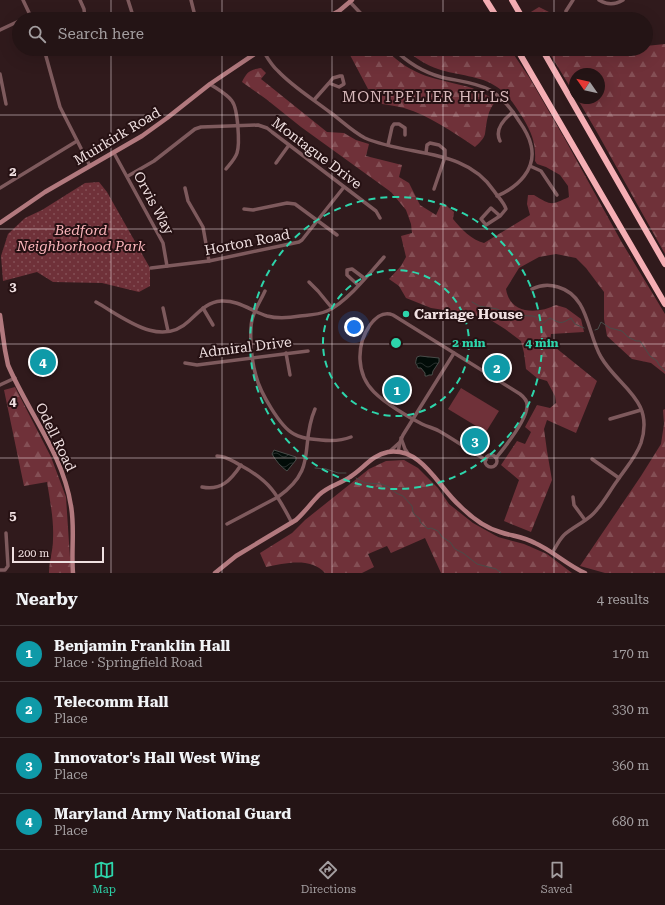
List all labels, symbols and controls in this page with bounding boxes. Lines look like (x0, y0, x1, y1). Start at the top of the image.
search box (12, 12, 653, 56)
icon: search (26, 23, 48, 45)
text: Search here (58, 25, 144, 43)
north arrow (569, 68, 605, 104)
district label: MONTPELIER HILLS (342, 88, 510, 106)
street label: Muirkirk Road (71, 104, 163, 168)
street label: Montague Drive (269, 114, 365, 192)
text: 2 (9, 164, 17, 179)
street label: Orvis Way (131, 169, 178, 238)
park label: Bedford Neighborhood Park (16, 222, 146, 254)
street label: Horton Road (203, 226, 291, 258)
text: 3 (9, 279, 17, 294)
place label: Carriage House (414, 306, 523, 322)
marker: Carriage House (401, 309, 411, 319)
your location (344, 317, 364, 337)
street label: Admiral Drive (198, 333, 293, 361)
centre of rings (389, 336, 403, 350)
text: 2 min (452, 336, 486, 350)
text: 4 min (525, 336, 559, 350)
pin: 4 (30, 347, 56, 377)
pin: 2 (484, 353, 510, 383)
pin: 1 (384, 375, 410, 405)
text: 4 (9, 394, 17, 409)
street label: Odell Road (33, 400, 79, 474)
pin: 3 (462, 426, 488, 456)
text: 5 (9, 508, 17, 523)
scale bar (12, 545, 104, 564)
text: 200 m (18, 547, 49, 560)
text: Nearby (16, 589, 78, 609)
text: 4 results (597, 592, 649, 607)
text: Benjamin Franklin Hall (54, 637, 230, 655)
text: 1 (25, 646, 33, 661)
text: 170 m (612, 646, 649, 661)
text: Place · Springfield Road (54, 655, 203, 670)
text: Telecomm Hall (54, 693, 168, 711)
text: 2 (25, 702, 33, 717)
text: 330 m (612, 702, 649, 717)
text: Place (54, 711, 88, 726)
text: Innovator's Hall West Wing (54, 749, 260, 767)
text: 3 (25, 758, 33, 773)
text: 360 m (612, 758, 649, 773)
text: Place (54, 767, 88, 782)
text: Maryland Army National Guard (54, 805, 291, 823)
text: 4 (25, 814, 33, 829)
text: 680 m (612, 814, 649, 829)
text: Place (54, 823, 88, 838)
tab: Map (92, 859, 116, 896)
tab: Directions (301, 859, 356, 896)
tab: Saved (541, 859, 573, 896)

